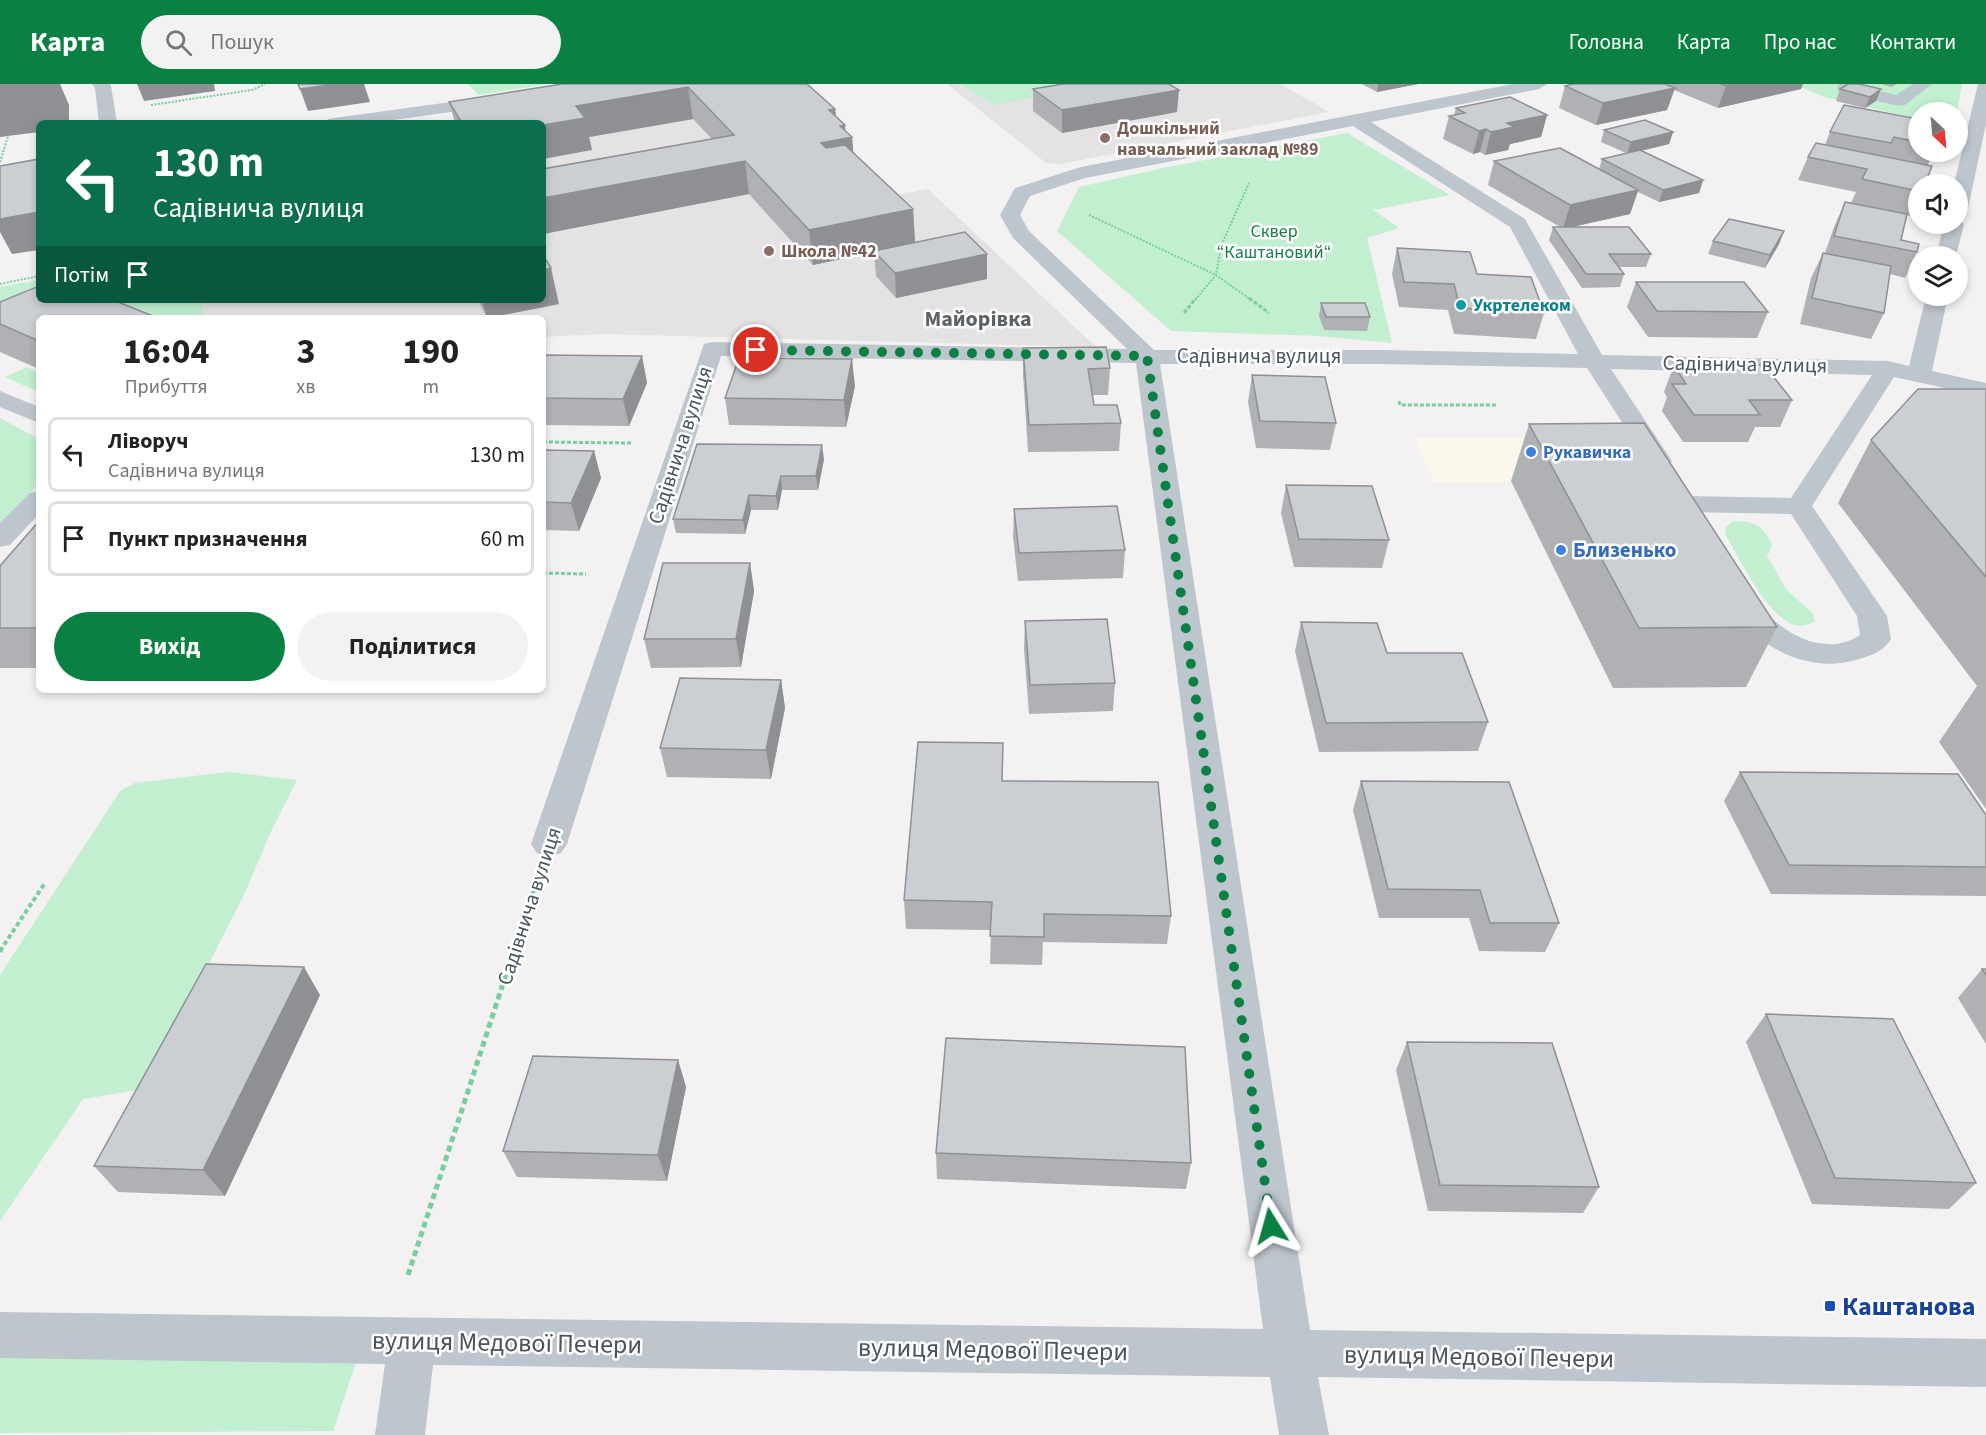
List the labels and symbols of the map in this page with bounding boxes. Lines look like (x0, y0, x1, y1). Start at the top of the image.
north arrow (1908, 102, 1968, 162)
place label: Дошкільний навчальний заклад №89 (1117, 116, 1319, 162)
marker: Дошкільний навчальний заклад №89 (1098, 131, 1112, 145)
park label: Сквер “Каштановий“ (1217, 219, 1331, 265)
place label: Школа №42 (781, 239, 877, 264)
marker: Школа №42 (762, 244, 776, 258)
place label: Укртелеком (1473, 293, 1571, 318)
marker: Укртелеком (1454, 298, 1468, 312)
district label: Майорівка (924, 303, 1032, 335)
pin (730, 324, 781, 375)
street label: Садівнича вулиця (1177, 341, 1341, 371)
street label: Садівнича вулиця (1662, 348, 1828, 380)
street label: Садівнича вулиця (640, 362, 720, 528)
place label: Рукавичка (1543, 440, 1631, 465)
marker: Рукавичка (1524, 445, 1538, 459)
place label: Близенько (1573, 535, 1676, 565)
marker: Близенько (1554, 543, 1568, 557)
street label: Садівнича вулиця (489, 823, 569, 989)
position arrow (1239, 1194, 1303, 1258)
place label: Каштанова (1842, 1288, 1976, 1325)
marker: Каштанова (1823, 1299, 1837, 1313)
street label: вулиця Медової Печери (372, 1322, 642, 1363)
street label: вулиця Медової Печери (858, 1329, 1128, 1370)
street label: вулиця Медової Печери (1344, 1336, 1614, 1377)

